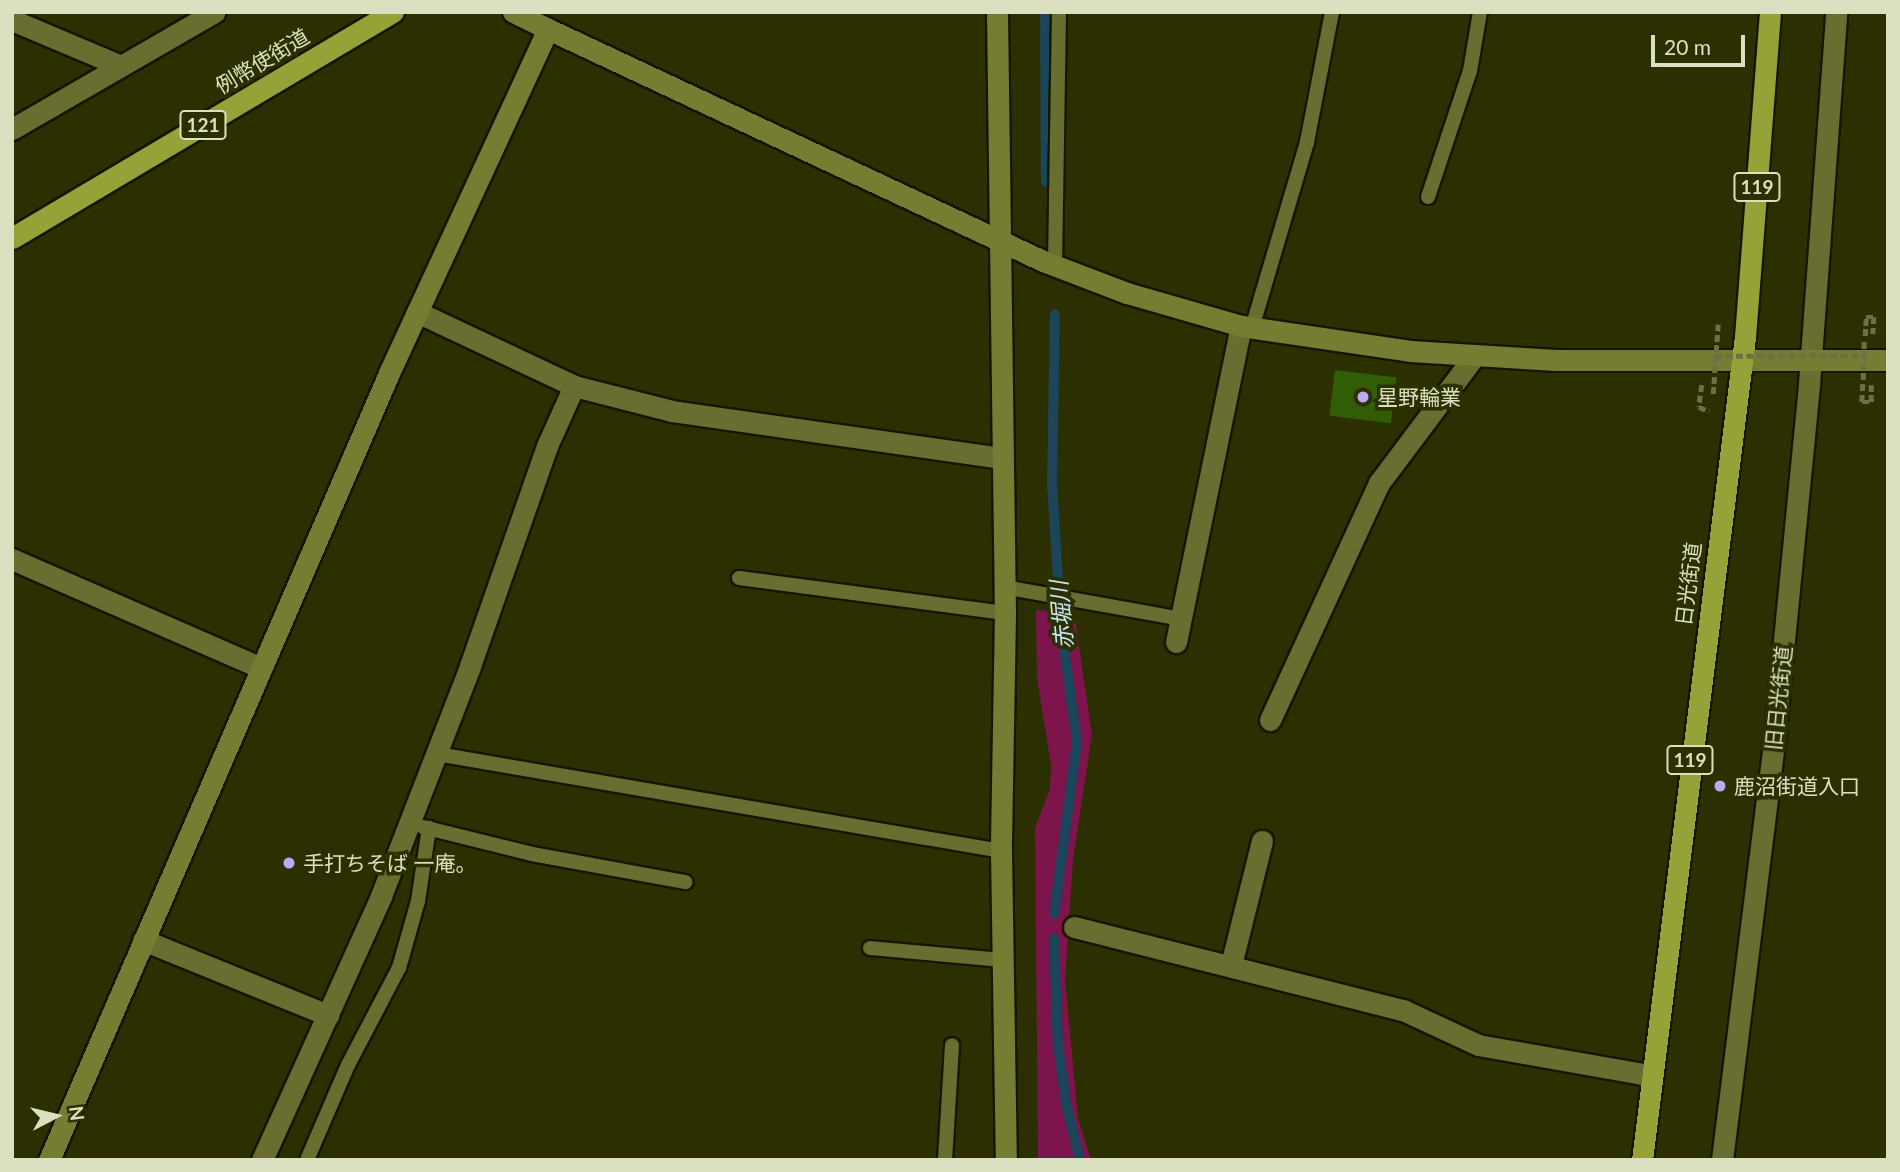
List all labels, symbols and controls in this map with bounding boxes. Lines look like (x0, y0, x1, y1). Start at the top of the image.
scale bar (1655, 21, 1750, 65)
street label: 例幣使街道 (211, 23, 313, 99)
text: 20 m (1664, 34, 1711, 59)
road number: 121 (178, 110, 228, 140)
road number: 119 (1732, 172, 1782, 202)
place label: 星野輪業 (1377, 384, 1461, 410)
marker: 星野輪業 (1355, 389, 1371, 405)
street label: 日光街道 (1670, 541, 1706, 627)
water label: 赤堀川 (1044, 579, 1078, 651)
street label: 旧日光街道 (1760, 644, 1796, 752)
road number: 119 (1666, 744, 1714, 776)
place label: 鹿沼街道入口 (1734, 773, 1860, 799)
marker: 鹿沼街道入口 (1712, 778, 1728, 794)
place label: 手打ちそば 一庵。 (303, 850, 476, 876)
marker: 手打ちそば 一庵。 (281, 855, 297, 871)
north arrow (21, 1081, 91, 1151)
text: N (65, 1105, 90, 1122)

